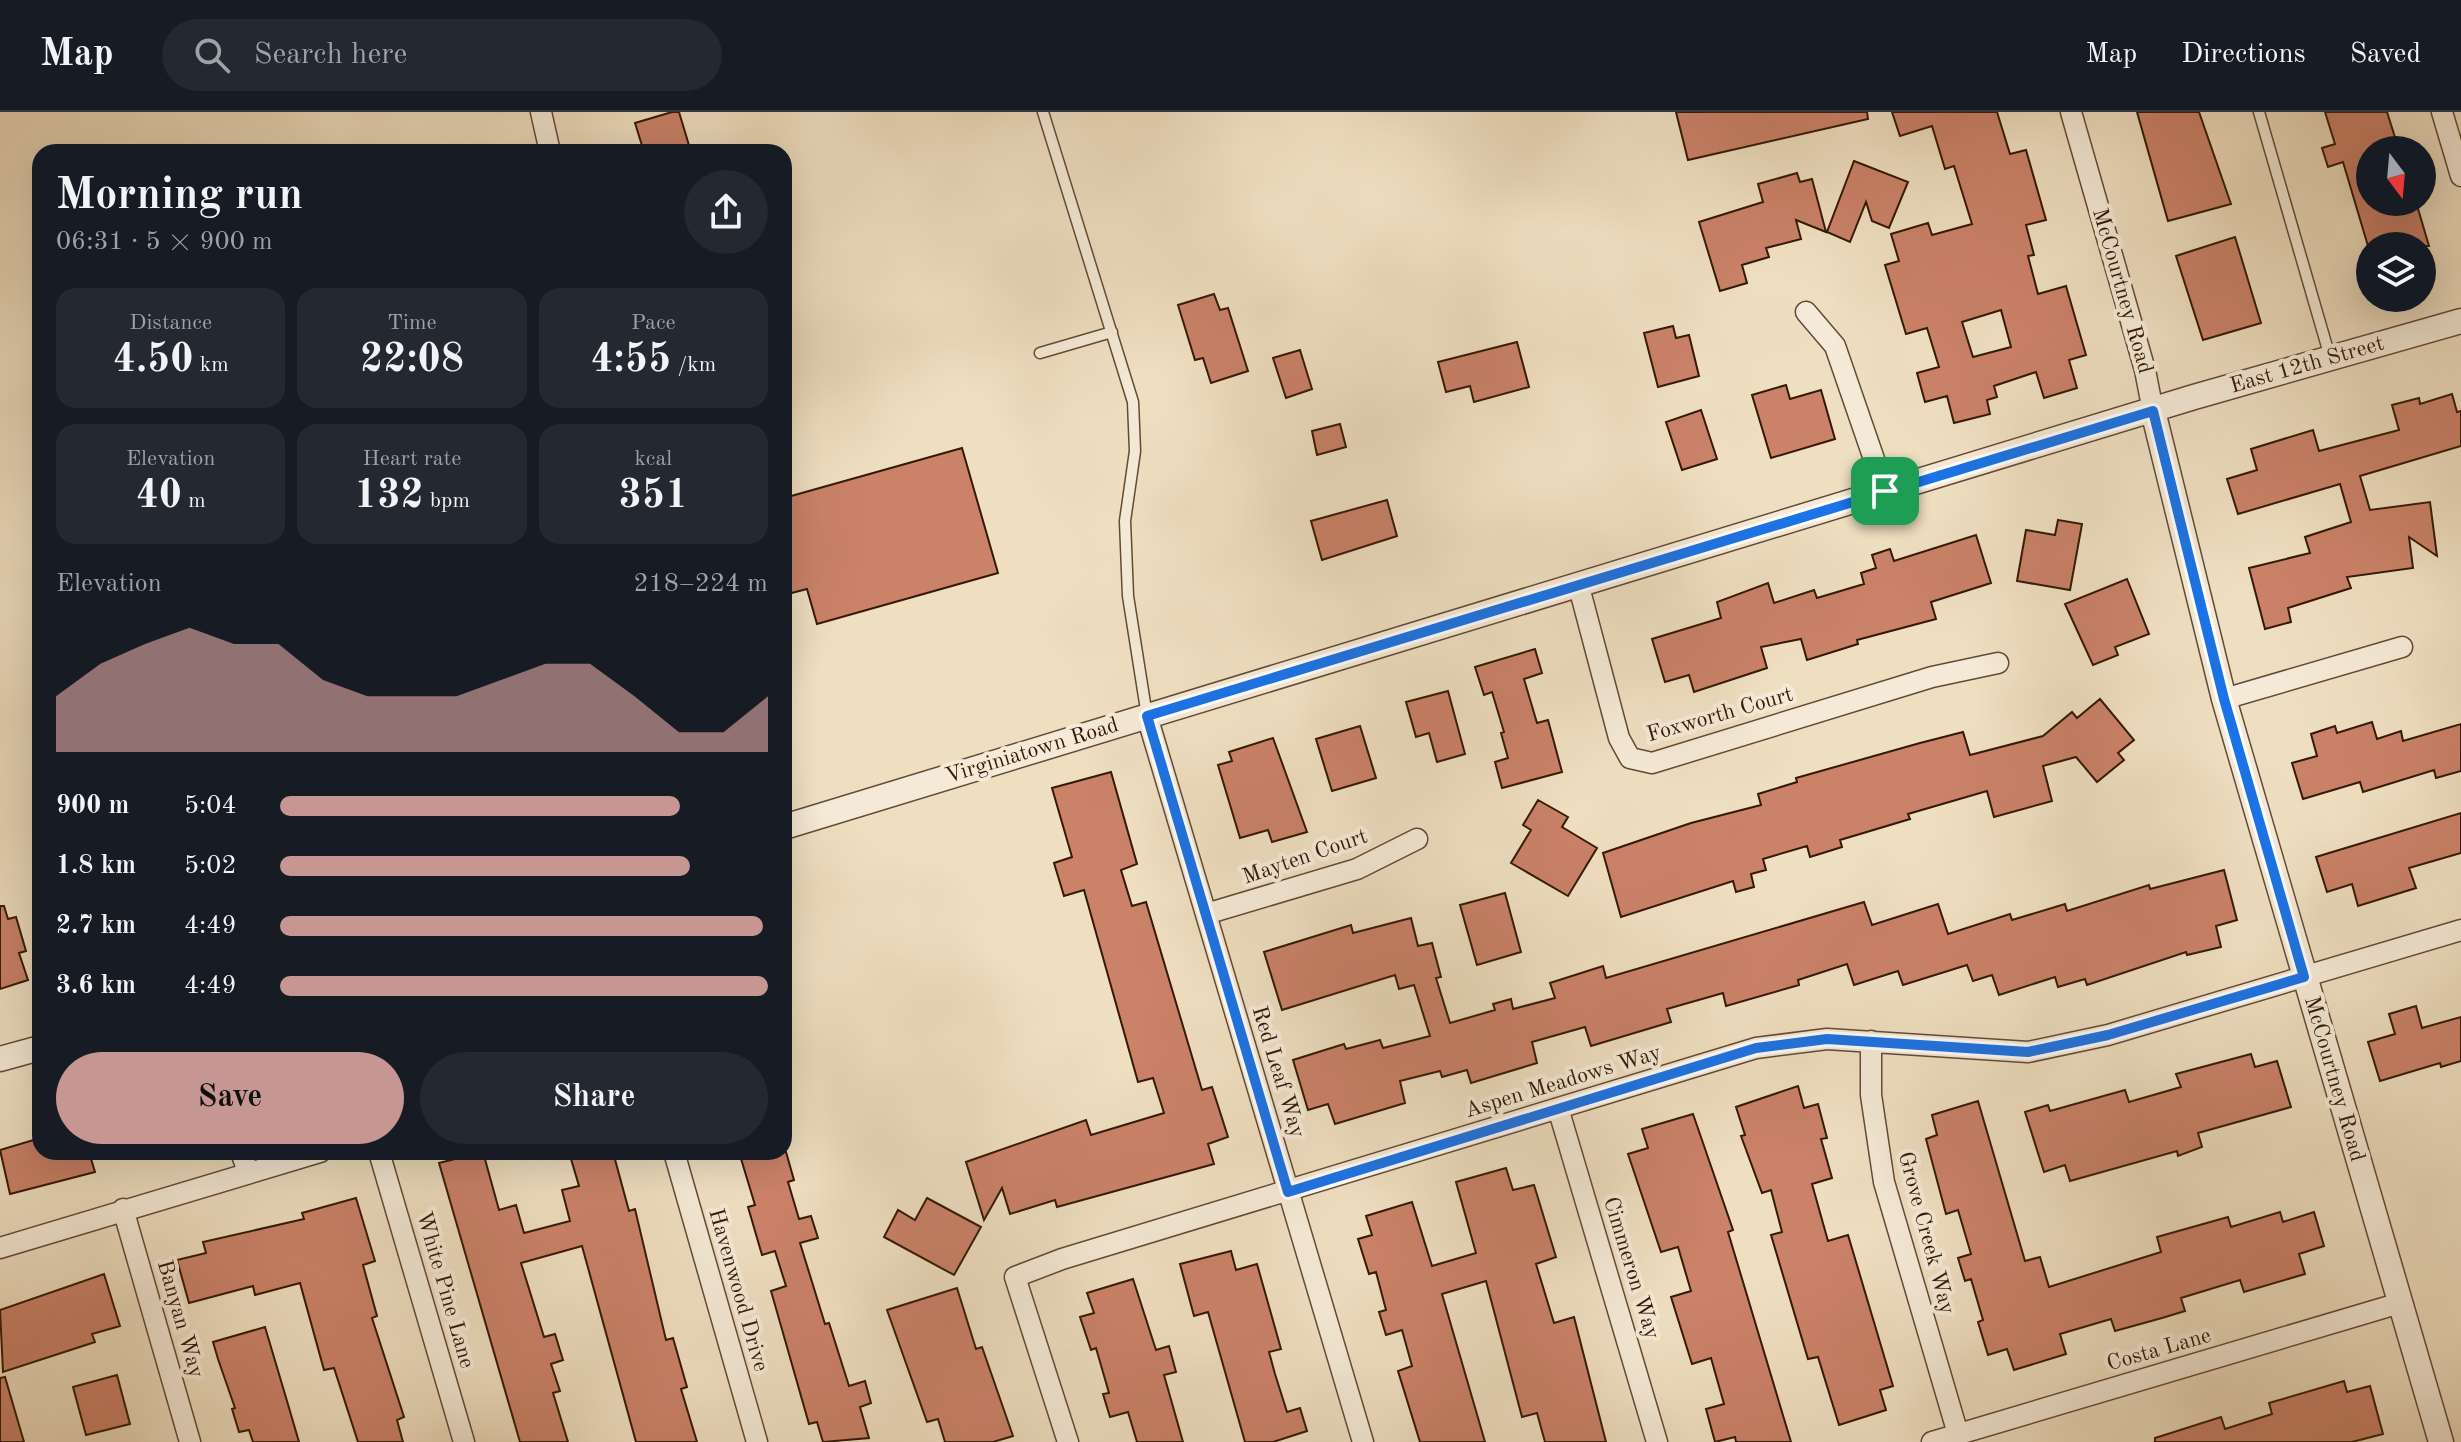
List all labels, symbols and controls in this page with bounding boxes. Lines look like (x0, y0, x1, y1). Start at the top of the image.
search box (162, 19, 722, 91)
icon: search (190, 33, 234, 77)
text: Map (40, 36, 114, 74)
text: Search here (254, 40, 407, 70)
text: Map (2085, 41, 2137, 69)
text: Directions (2181, 41, 2306, 69)
text: Saved (2350, 41, 2421, 69)
north arrow (2356, 136, 2436, 216)
map controls (2356, 136, 2436, 312)
button: share (684, 170, 768, 254)
text: Morning run (56, 174, 303, 218)
street label: McCourtney Road (2088, 206, 2156, 376)
text: 06:31 · 5 × 900 m (56, 229, 273, 255)
button: layers (2356, 232, 2436, 312)
text: Distance (129, 312, 212, 334)
text: Time (387, 312, 437, 334)
text: Pace (631, 312, 676, 334)
street label: East 12th Street (2227, 332, 2387, 398)
text: 4.50 (113, 341, 194, 381)
text: 22:08 (360, 341, 464, 381)
text: 4:55 (590, 341, 671, 381)
text: km (194, 354, 229, 376)
text: /km (671, 354, 716, 376)
text: Elevation (126, 448, 215, 470)
text: Heart rate (363, 448, 461, 470)
text: kcal (634, 448, 672, 470)
pin (1851, 457, 1919, 525)
icon: arrive (1863, 469, 1907, 513)
text: 40 (136, 477, 182, 517)
text: 132 (354, 477, 424, 517)
text: 351 (619, 477, 688, 517)
text: m (182, 490, 206, 512)
text: bpm (424, 490, 470, 512)
text: Elevation (56, 571, 162, 597)
text: 218–224 m (633, 571, 768, 597)
street label: Foxworth Court (1644, 684, 1796, 746)
street label: Virginiatown Road (943, 714, 1121, 788)
text: 900 m (56, 793, 129, 819)
text: 5:04 (184, 793, 237, 819)
street label: Mayten Court (1240, 825, 1370, 889)
text: 1.8 km (56, 853, 136, 879)
text: 5:02 (184, 853, 237, 879)
text: 2.7 km (56, 913, 136, 939)
text: 4:49 (184, 913, 237, 939)
text: 3.6 km (56, 973, 136, 999)
text: 4:49 (184, 973, 237, 999)
street label: McCourtney Road (2300, 994, 2368, 1164)
street label: Red Leaf Way (1248, 1003, 1309, 1141)
street label: Aspen Meadows Way (1462, 1042, 1664, 1122)
button: Save (56, 1052, 404, 1144)
button: Share (420, 1052, 768, 1144)
street label: Grove Creek Way (1894, 1149, 1958, 1317)
street label: Cimmeron Way (1599, 1194, 1663, 1342)
street label: Havenwood Drive (704, 1206, 772, 1374)
street label: White Pine Lane (412, 1209, 478, 1371)
street label: Banyan Way (153, 1257, 207, 1381)
street label: Costa Lane (2104, 1325, 2214, 1375)

